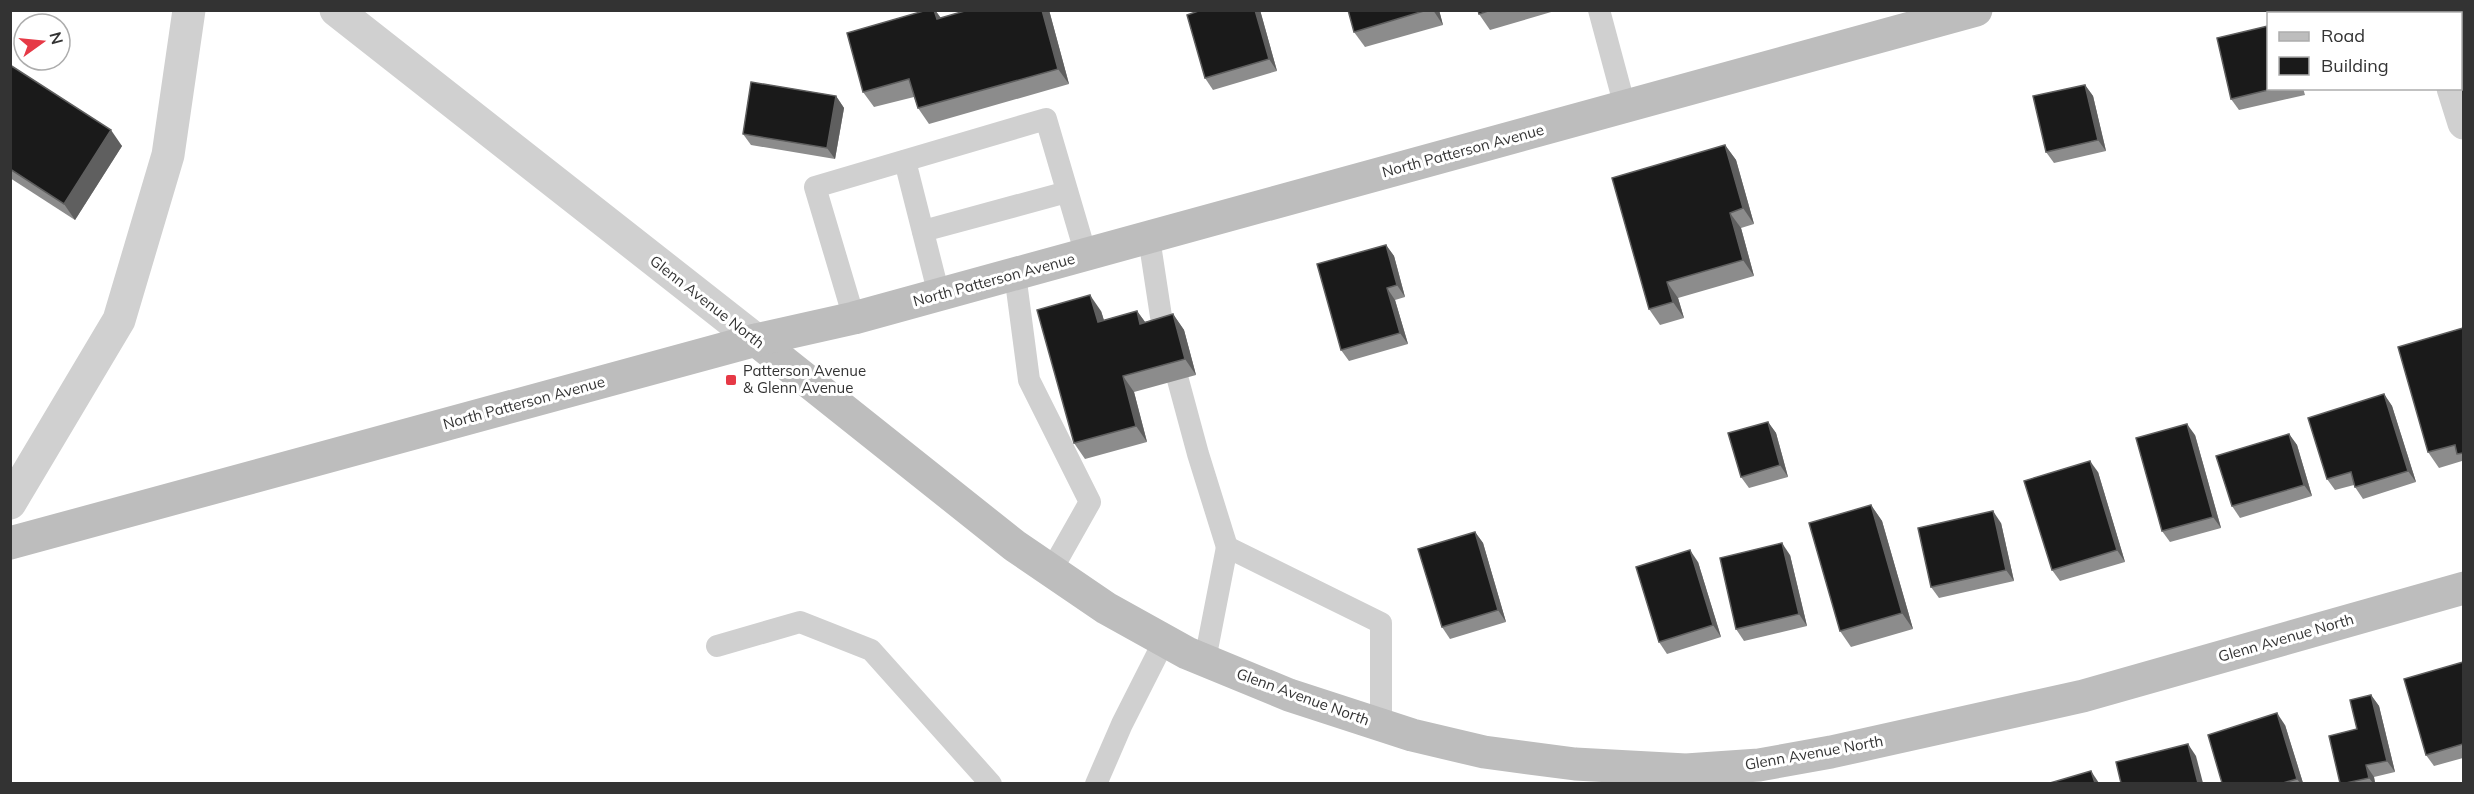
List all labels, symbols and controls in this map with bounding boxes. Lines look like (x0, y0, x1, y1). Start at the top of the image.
north arrow (12, 12, 72, 72)
legend (2267, 12, 2462, 90)
text: Road (2321, 24, 2365, 47)
text: N (45, 30, 68, 47)
text: Building (2321, 54, 2389, 77)
street label: North Patterson Avenue (1380, 120, 1546, 181)
street label: North Patterson Avenue (911, 249, 1077, 310)
street label: Glenn Avenue North (646, 251, 768, 352)
place label: Patterson Avenue & Glenn Avenue (743, 361, 866, 397)
street label: North Patterson Avenue (441, 372, 607, 433)
marker: Patterson Avenue & Glenn Avenue (724, 373, 738, 387)
street label: Glenn Avenue North (2216, 609, 2356, 666)
street label: Glenn Avenue North (1234, 664, 1372, 729)
street label: Glenn Avenue North (1743, 731, 1885, 774)

